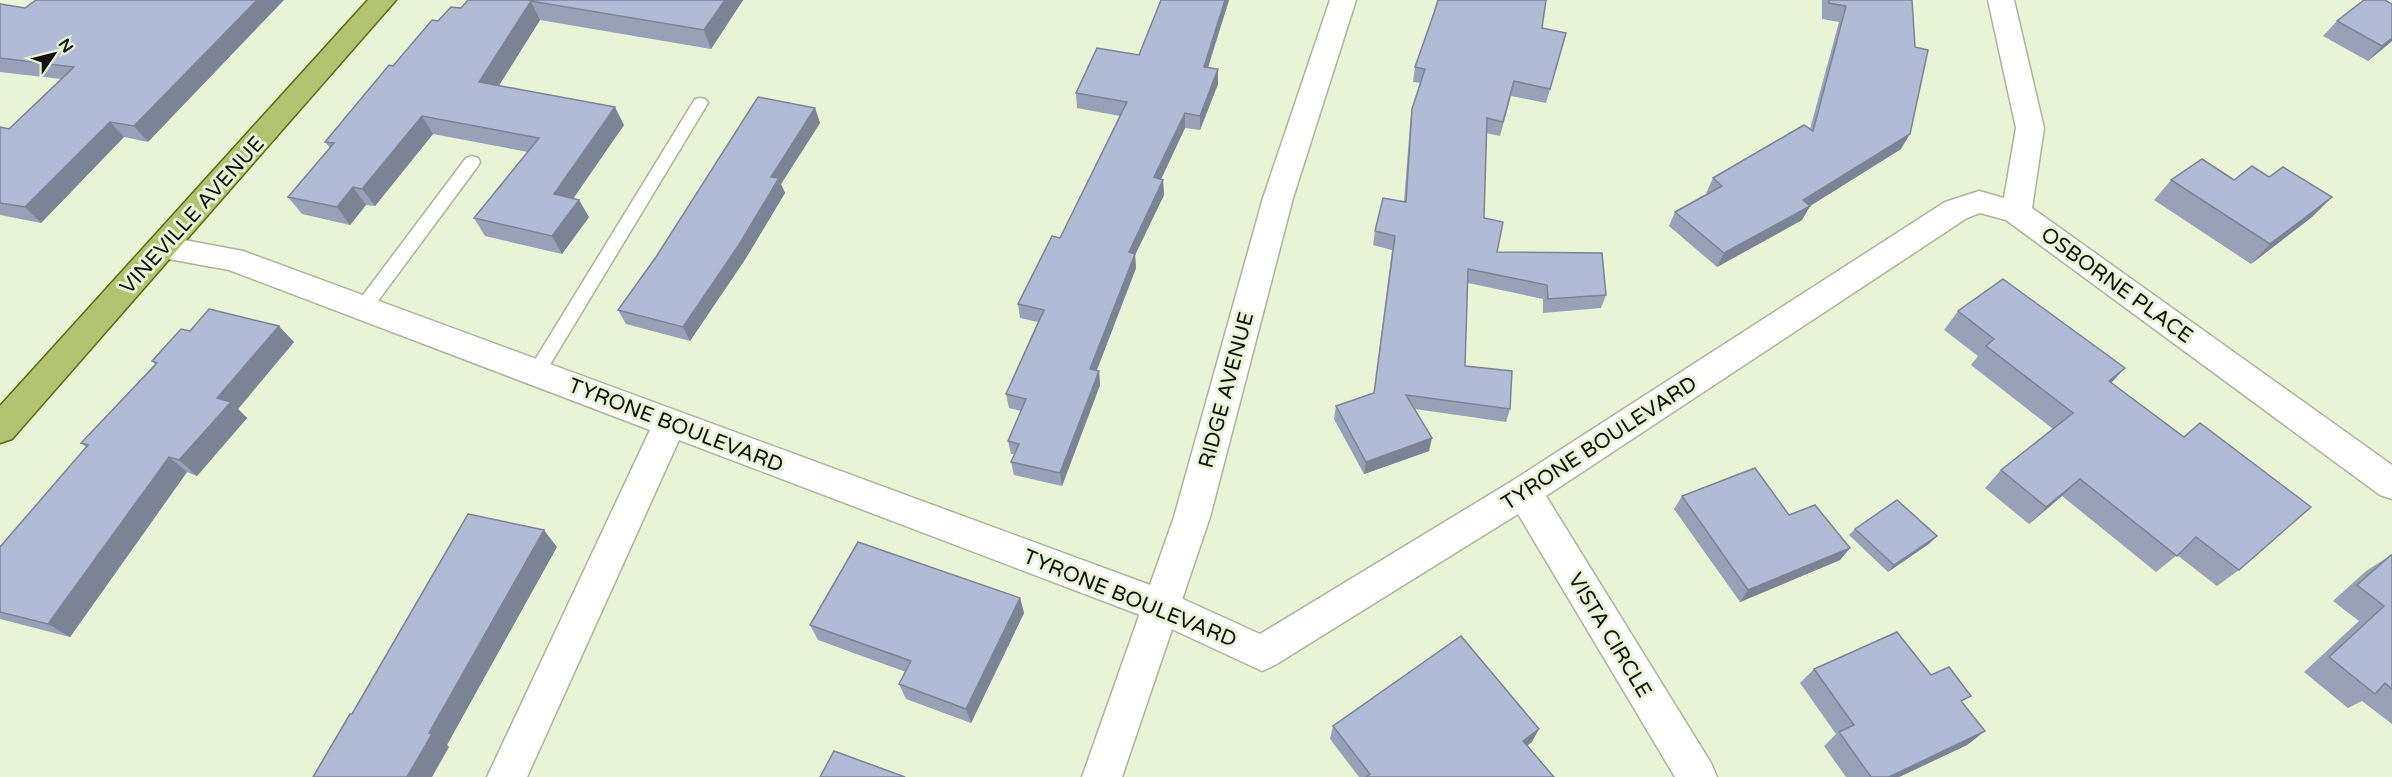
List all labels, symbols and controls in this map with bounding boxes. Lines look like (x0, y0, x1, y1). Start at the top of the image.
north arrow (24, 24, 84, 84)
text: N (54, 35, 77, 57)
street label: VINEVILLE AVENUE (115, 131, 270, 299)
street label: OSBORNE PLACE (2036, 222, 2197, 349)
street label: RIDGE AVENUE (1194, 309, 1259, 471)
street label: TYRONE BOULEVARD (1497, 371, 1702, 516)
street label: TYRONE BOULEVARD (565, 373, 787, 478)
street label: TYRONE BOULEVARD (1019, 544, 1240, 653)
street label: VISTA CIRCLE (1563, 568, 1657, 702)

